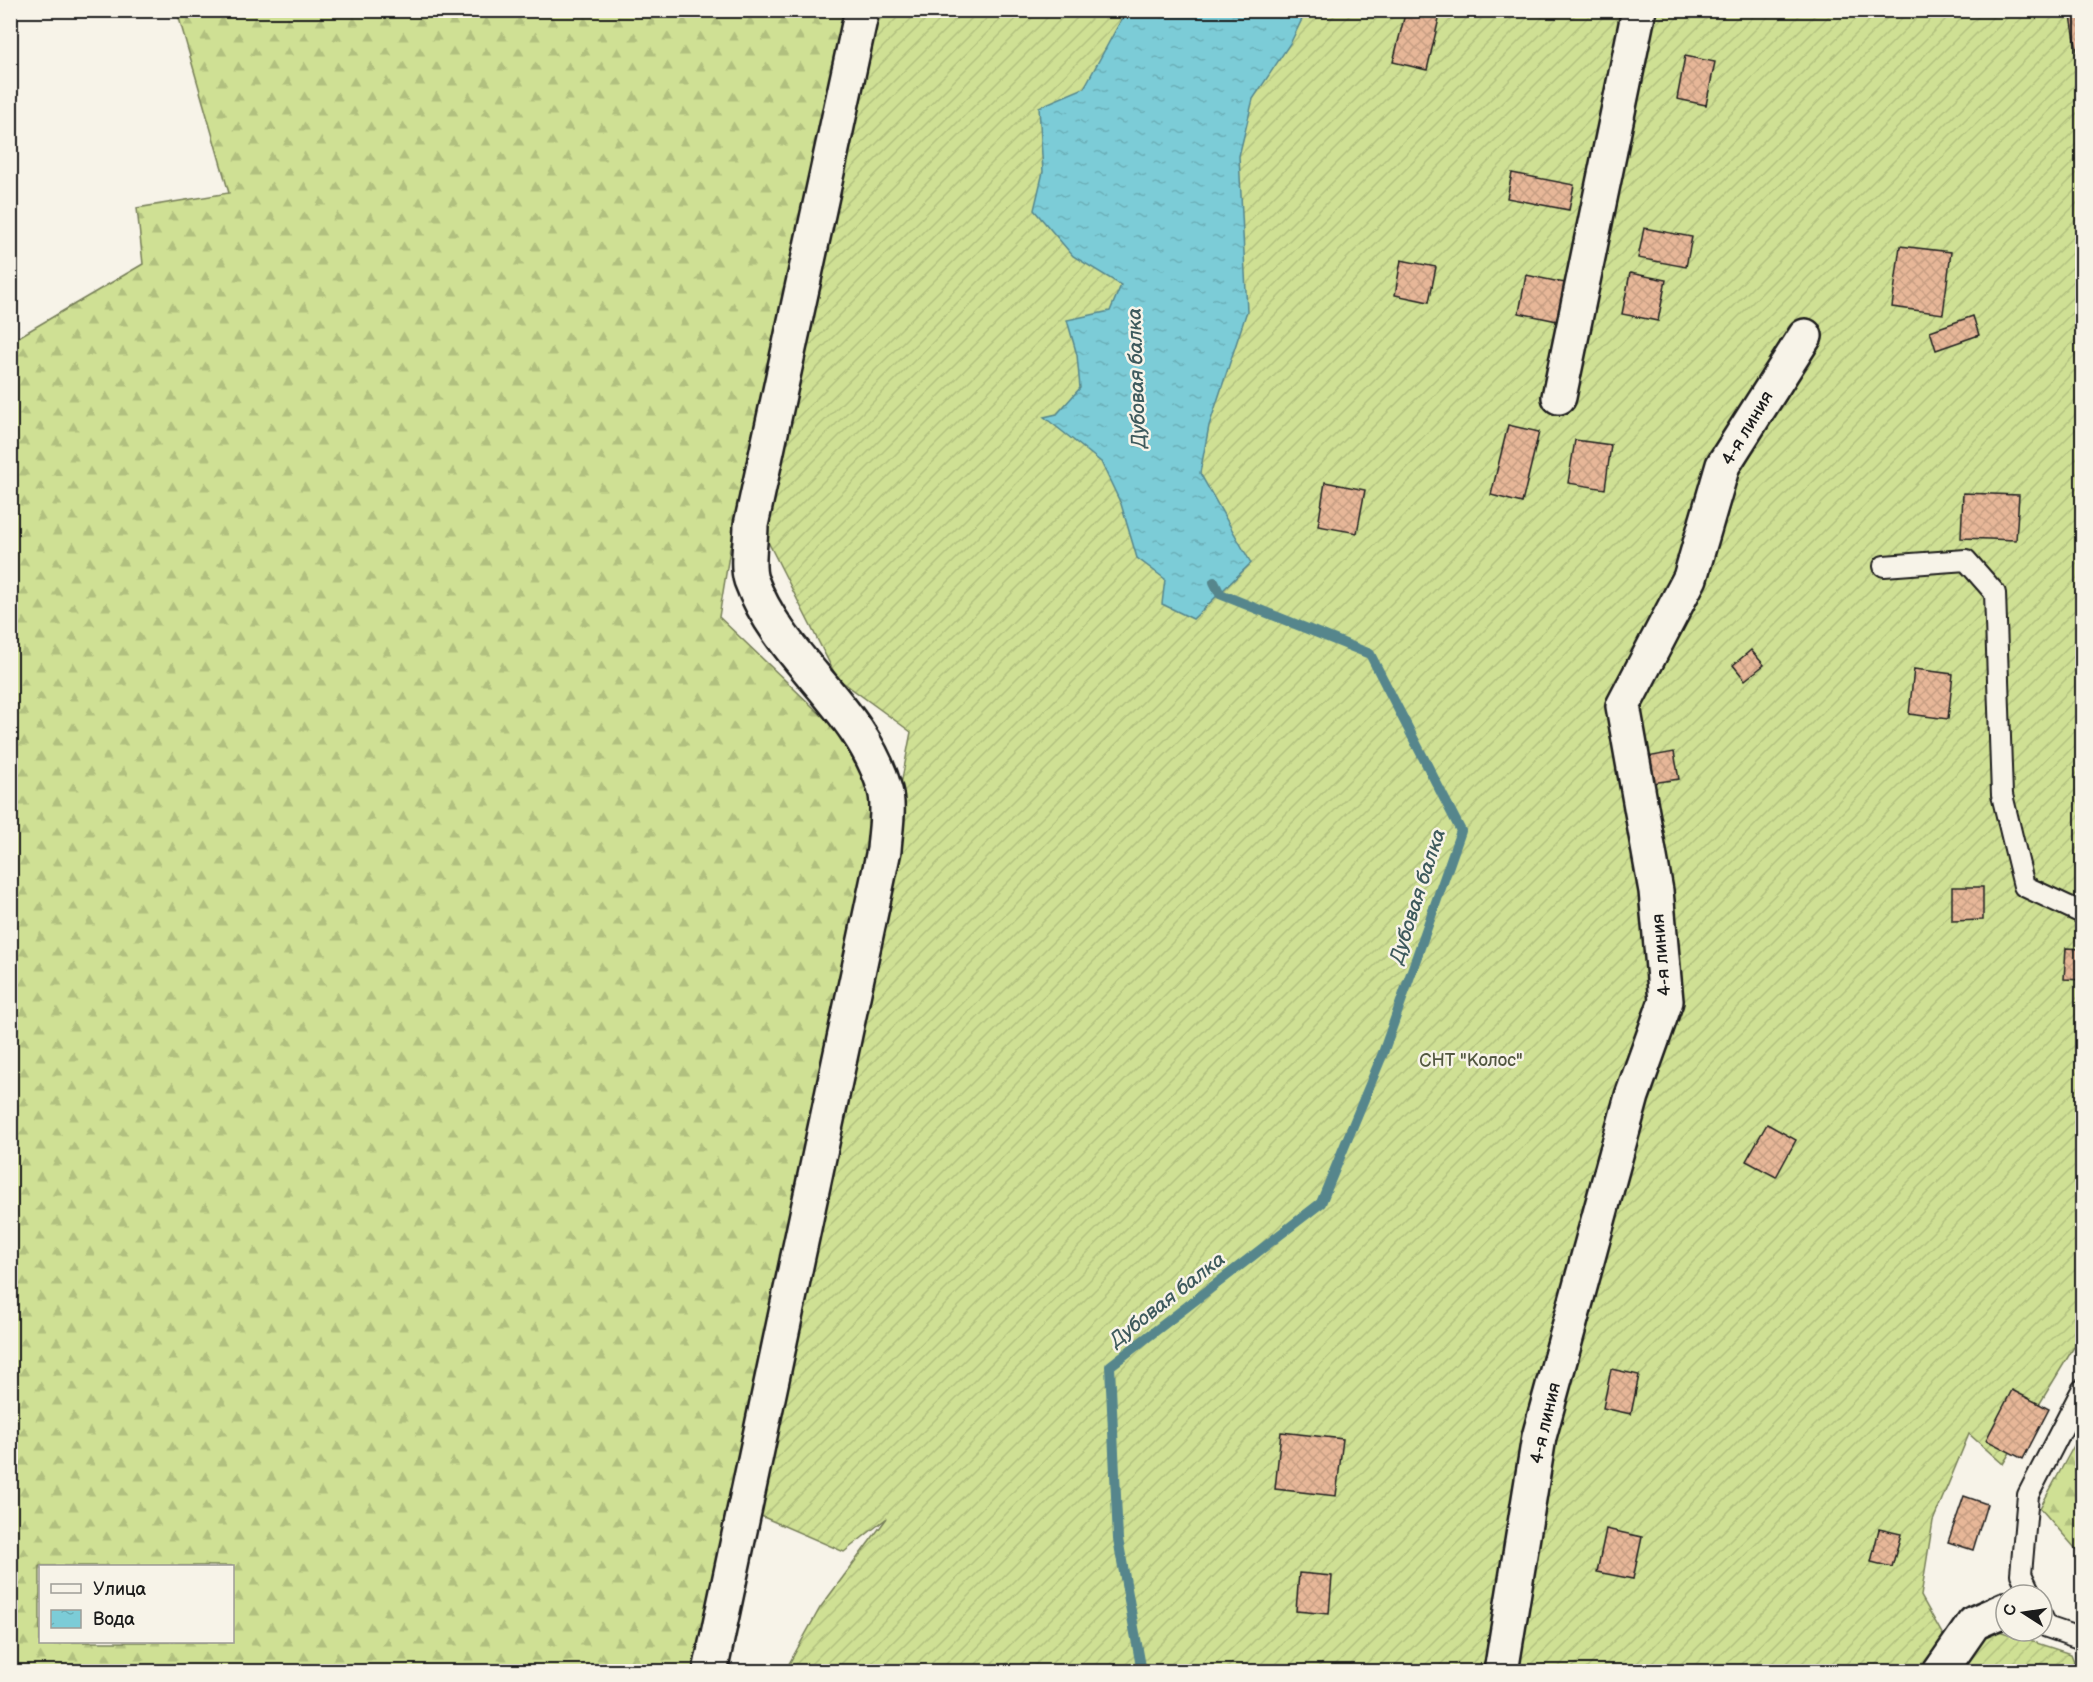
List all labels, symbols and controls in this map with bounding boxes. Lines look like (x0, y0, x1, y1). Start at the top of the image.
water label: Дубовая балка (1123, 307, 1152, 450)
street label: 4-я линия (1717, 387, 1778, 469)
water label: Дубовая балка (1384, 826, 1451, 969)
street label: 4-я линия (1647, 913, 1676, 997)
park label: СНТ "Колос" (1419, 1050, 1523, 1071)
water label: Дубовая балка (1103, 1247, 1230, 1354)
street label: 4-я линия (1526, 1380, 1565, 1466)
legend (39, 1565, 234, 1643)
text: Улица (93, 1579, 147, 1600)
north arrow (1994, 1583, 2054, 1643)
text: С (2000, 1603, 2021, 1618)
text: Вода (93, 1609, 135, 1630)

